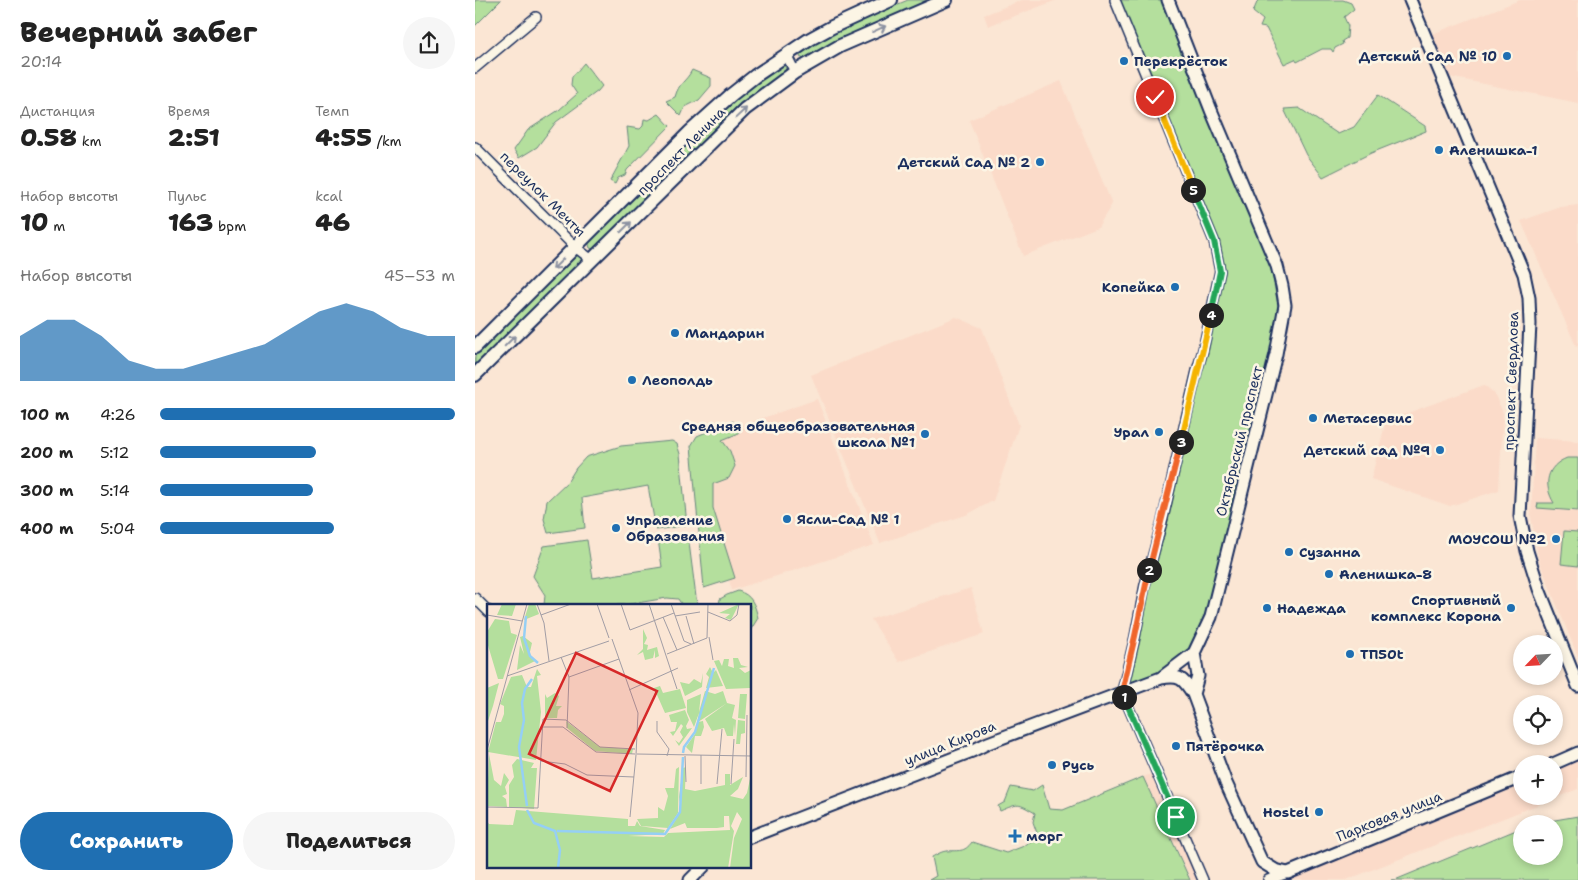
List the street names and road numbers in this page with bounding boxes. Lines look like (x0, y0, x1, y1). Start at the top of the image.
street label: проспект Ленина (633, 103, 729, 199)
street label: переулок Мечты (496, 147, 590, 241)
street label: проспект Свердлова (1500, 311, 1522, 451)
street label: Октябрьский проспект (1212, 363, 1267, 518)
street label: улица Кирова (902, 716, 999, 770)
street label: Парковая улица (1334, 787, 1445, 845)

